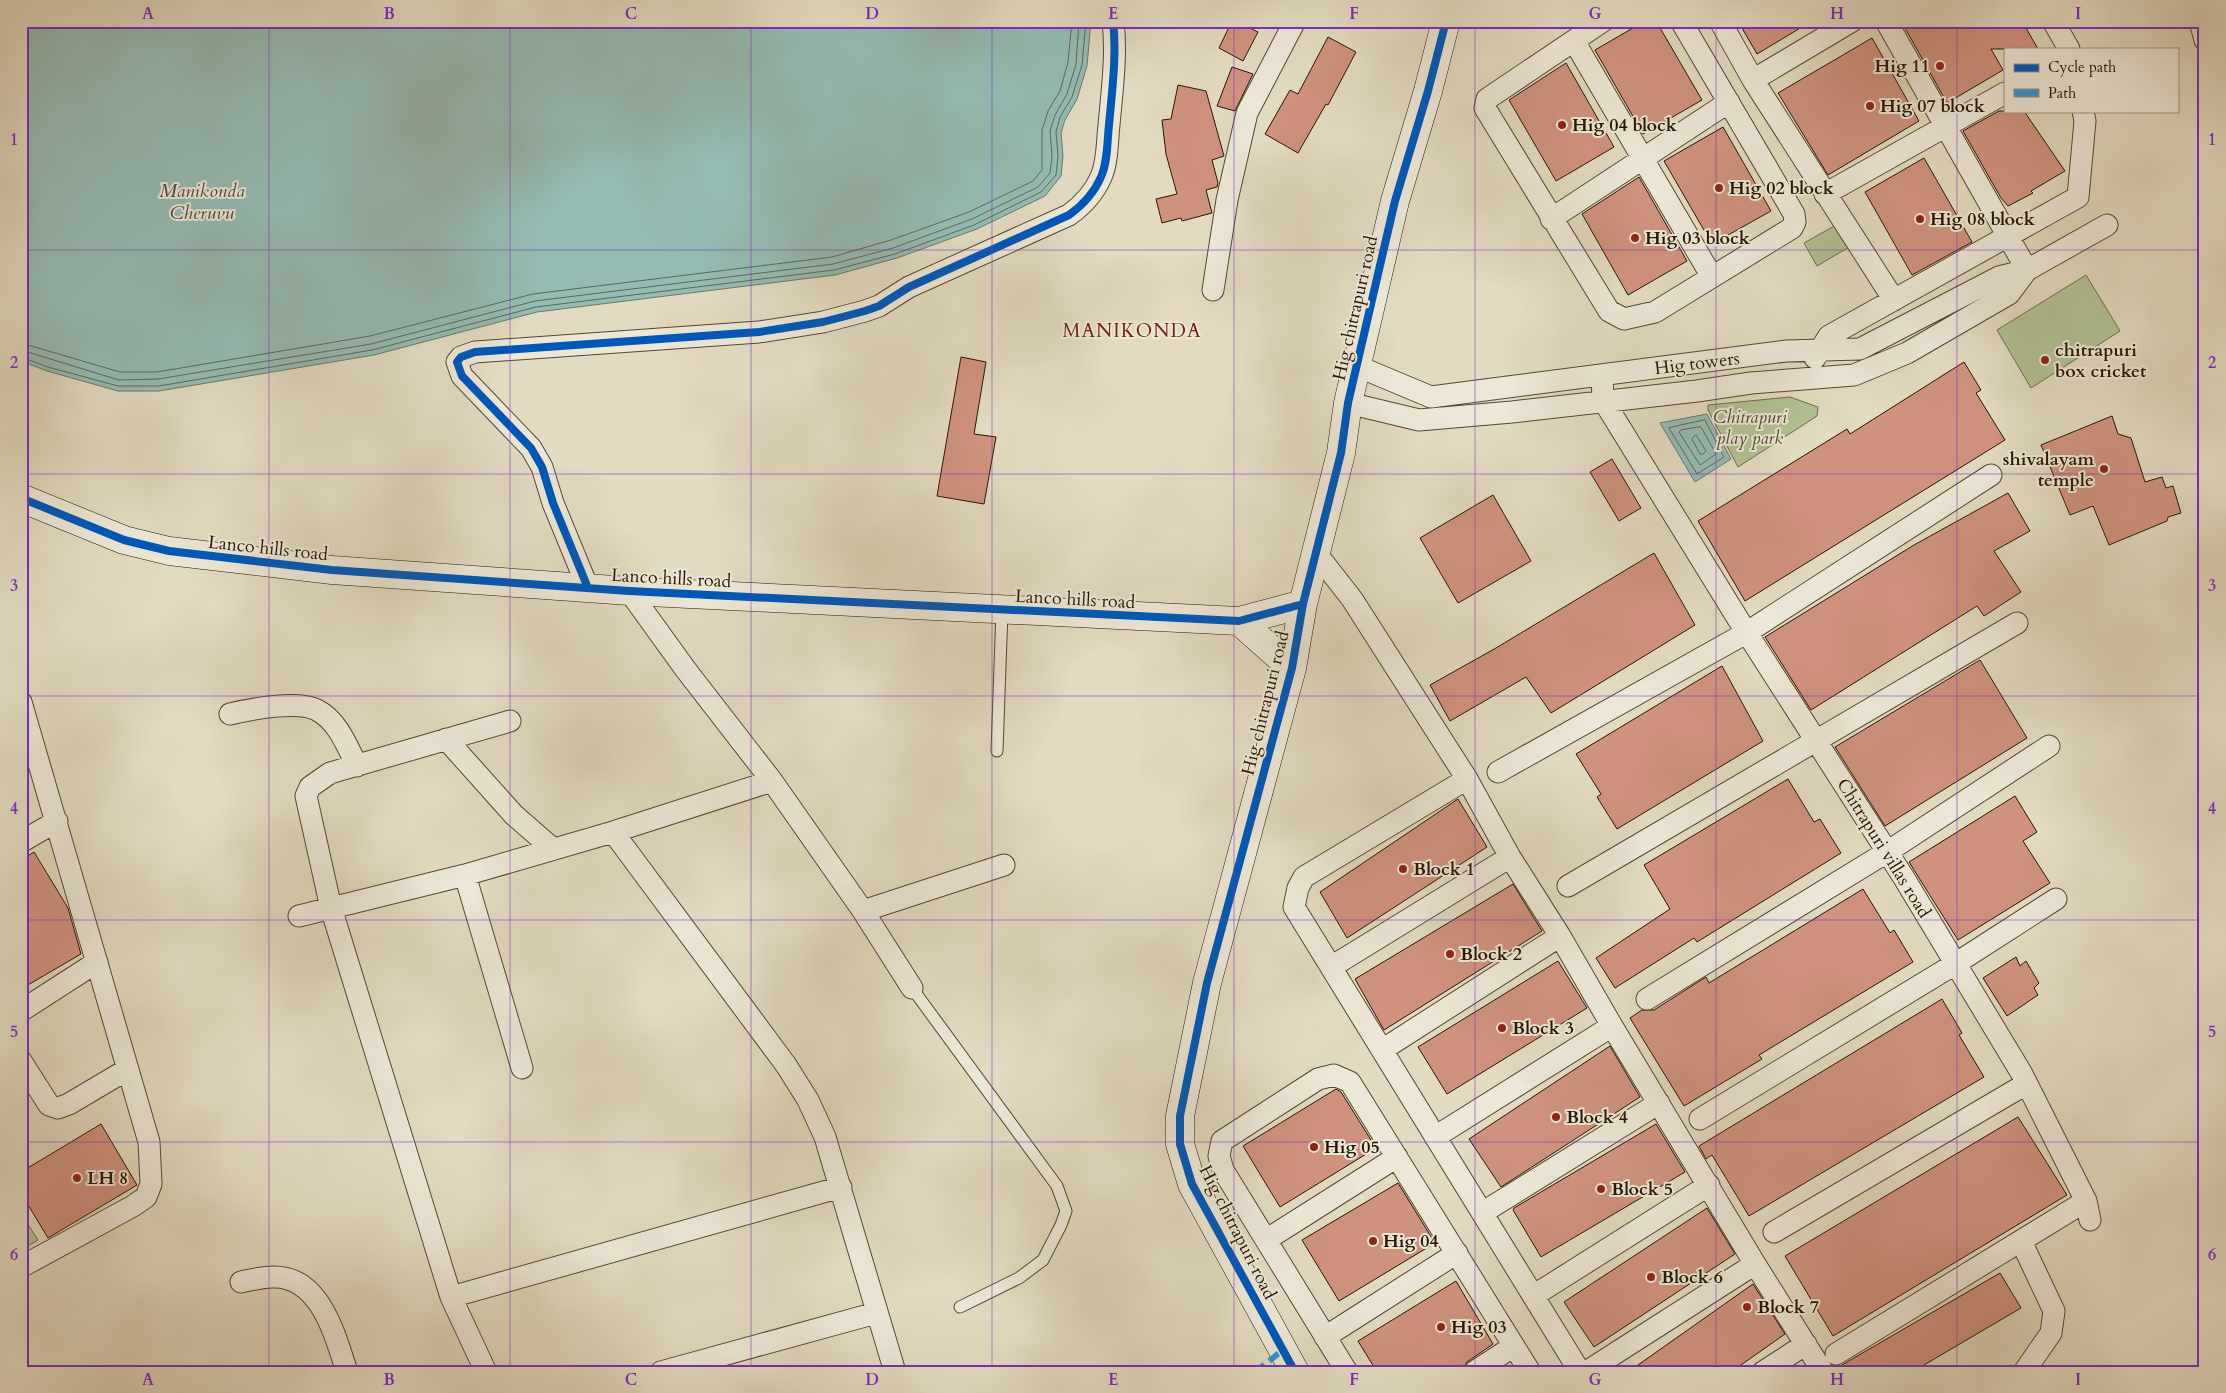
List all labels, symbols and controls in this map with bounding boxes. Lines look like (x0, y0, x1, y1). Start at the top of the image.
text: A (142, 3, 154, 25)
text: B (383, 3, 395, 25)
text: C (625, 3, 637, 25)
text: D (865, 3, 879, 25)
text: E (1108, 3, 1118, 25)
text: F (1349, 3, 1359, 25)
text: G (1588, 3, 1602, 25)
text: H (1830, 3, 1844, 25)
text: I (2075, 3, 2081, 25)
legend (2004, 48, 2178, 112)
place label: Hig 11 (1874, 54, 1930, 79)
text: Cycle path (2048, 57, 2117, 77)
marker: Hig 11 (1934, 60, 1946, 72)
text: Path (2048, 83, 2077, 103)
place label: Hig 07 block (1880, 94, 1986, 119)
marker: Hig 07 block (1864, 100, 1876, 112)
place label: Hig 04 block (1572, 113, 1678, 138)
marker: Hig 04 block (1556, 119, 1568, 131)
text: 1 (10, 129, 18, 151)
text: 1 (2208, 129, 2216, 151)
place label: Hig 02 block (1729, 176, 1835, 201)
water label: Manikonda Cheruvu (159, 178, 245, 226)
marker: Hig 02 block (1713, 182, 1725, 194)
place label: Hig 08 block (1930, 207, 2036, 232)
marker: Hig 08 block (1914, 213, 1926, 225)
place label: Hig 03 block (1645, 226, 1751, 251)
marker: Hig 03 block (1629, 232, 1641, 244)
street label: Hig chitrapuri road (1327, 233, 1384, 383)
district label: MANIKONDA (1063, 318, 1201, 344)
place label: chitrapuri box cricket (2055, 338, 2147, 384)
street label: Hig towers (1653, 346, 1741, 381)
text: 2 (10, 352, 18, 374)
text: 2 (2208, 352, 2216, 374)
marker: chitrapuri box cricket (2039, 354, 2051, 366)
park label: Chitrapuri play park (1713, 405, 1788, 451)
place label: shivalayam temple (2003, 447, 2094, 493)
marker: shivalayam temple (2098, 463, 2110, 475)
street label: Lanco hills road (207, 530, 329, 567)
street label: Lanco hills road (610, 563, 732, 594)
text: 3 (10, 575, 18, 597)
text: 3 (2208, 575, 2216, 597)
street label: Lanco hills road (1014, 584, 1136, 615)
street label: Hig chitrapuri road (1235, 628, 1296, 778)
street label: Chitrapuri villas road (1831, 774, 1937, 923)
text: 4 (10, 798, 18, 820)
text: 4 (2208, 798, 2216, 820)
place label: Block 1 (1413, 857, 1475, 882)
marker: Block 1 (1397, 863, 1409, 875)
place label: Block 2 (1460, 942, 1522, 967)
marker: Block 2 (1444, 948, 1456, 960)
place label: Block 3 (1512, 1016, 1574, 1041)
text: 5 (10, 1021, 18, 1043)
text: 5 (2208, 1021, 2216, 1043)
marker: Block 3 (1496, 1022, 1508, 1034)
place label: Block 4 (1566, 1105, 1628, 1130)
marker: Block 4 (1550, 1111, 1562, 1123)
place label: Hig 05 (1324, 1135, 1380, 1160)
marker: Hig 05 (1308, 1141, 1320, 1153)
street label: Hig chitrapuri road (1193, 1161, 1282, 1304)
place label: LH 8 (87, 1166, 128, 1191)
marker: LH 8 (71, 1172, 83, 1184)
place label: Block 5 (1611, 1177, 1673, 1202)
marker: Block 5 (1595, 1183, 1607, 1195)
place label: Hig 04 (1383, 1229, 1439, 1254)
marker: Hig 04 (1367, 1235, 1379, 1247)
text: 6 (10, 1244, 18, 1266)
text: 6 (2208, 1244, 2216, 1266)
place label: Block 6 (1661, 1265, 1723, 1290)
marker: Block 6 (1645, 1271, 1657, 1283)
place label: Block 7 (1757, 1295, 1819, 1320)
marker: Block 7 (1741, 1301, 1753, 1313)
place label: Hig 03 (1451, 1315, 1507, 1340)
marker: Hig 03 (1435, 1321, 1447, 1333)
text: A (142, 1369, 154, 1391)
text: B (383, 1369, 395, 1391)
text: C (625, 1369, 637, 1391)
text: D (865, 1369, 879, 1391)
text: E (1108, 1369, 1118, 1391)
text: F (1349, 1369, 1359, 1391)
text: G (1588, 1369, 1602, 1391)
text: H (1830, 1369, 1844, 1391)
text: I (2075, 1369, 2081, 1391)

